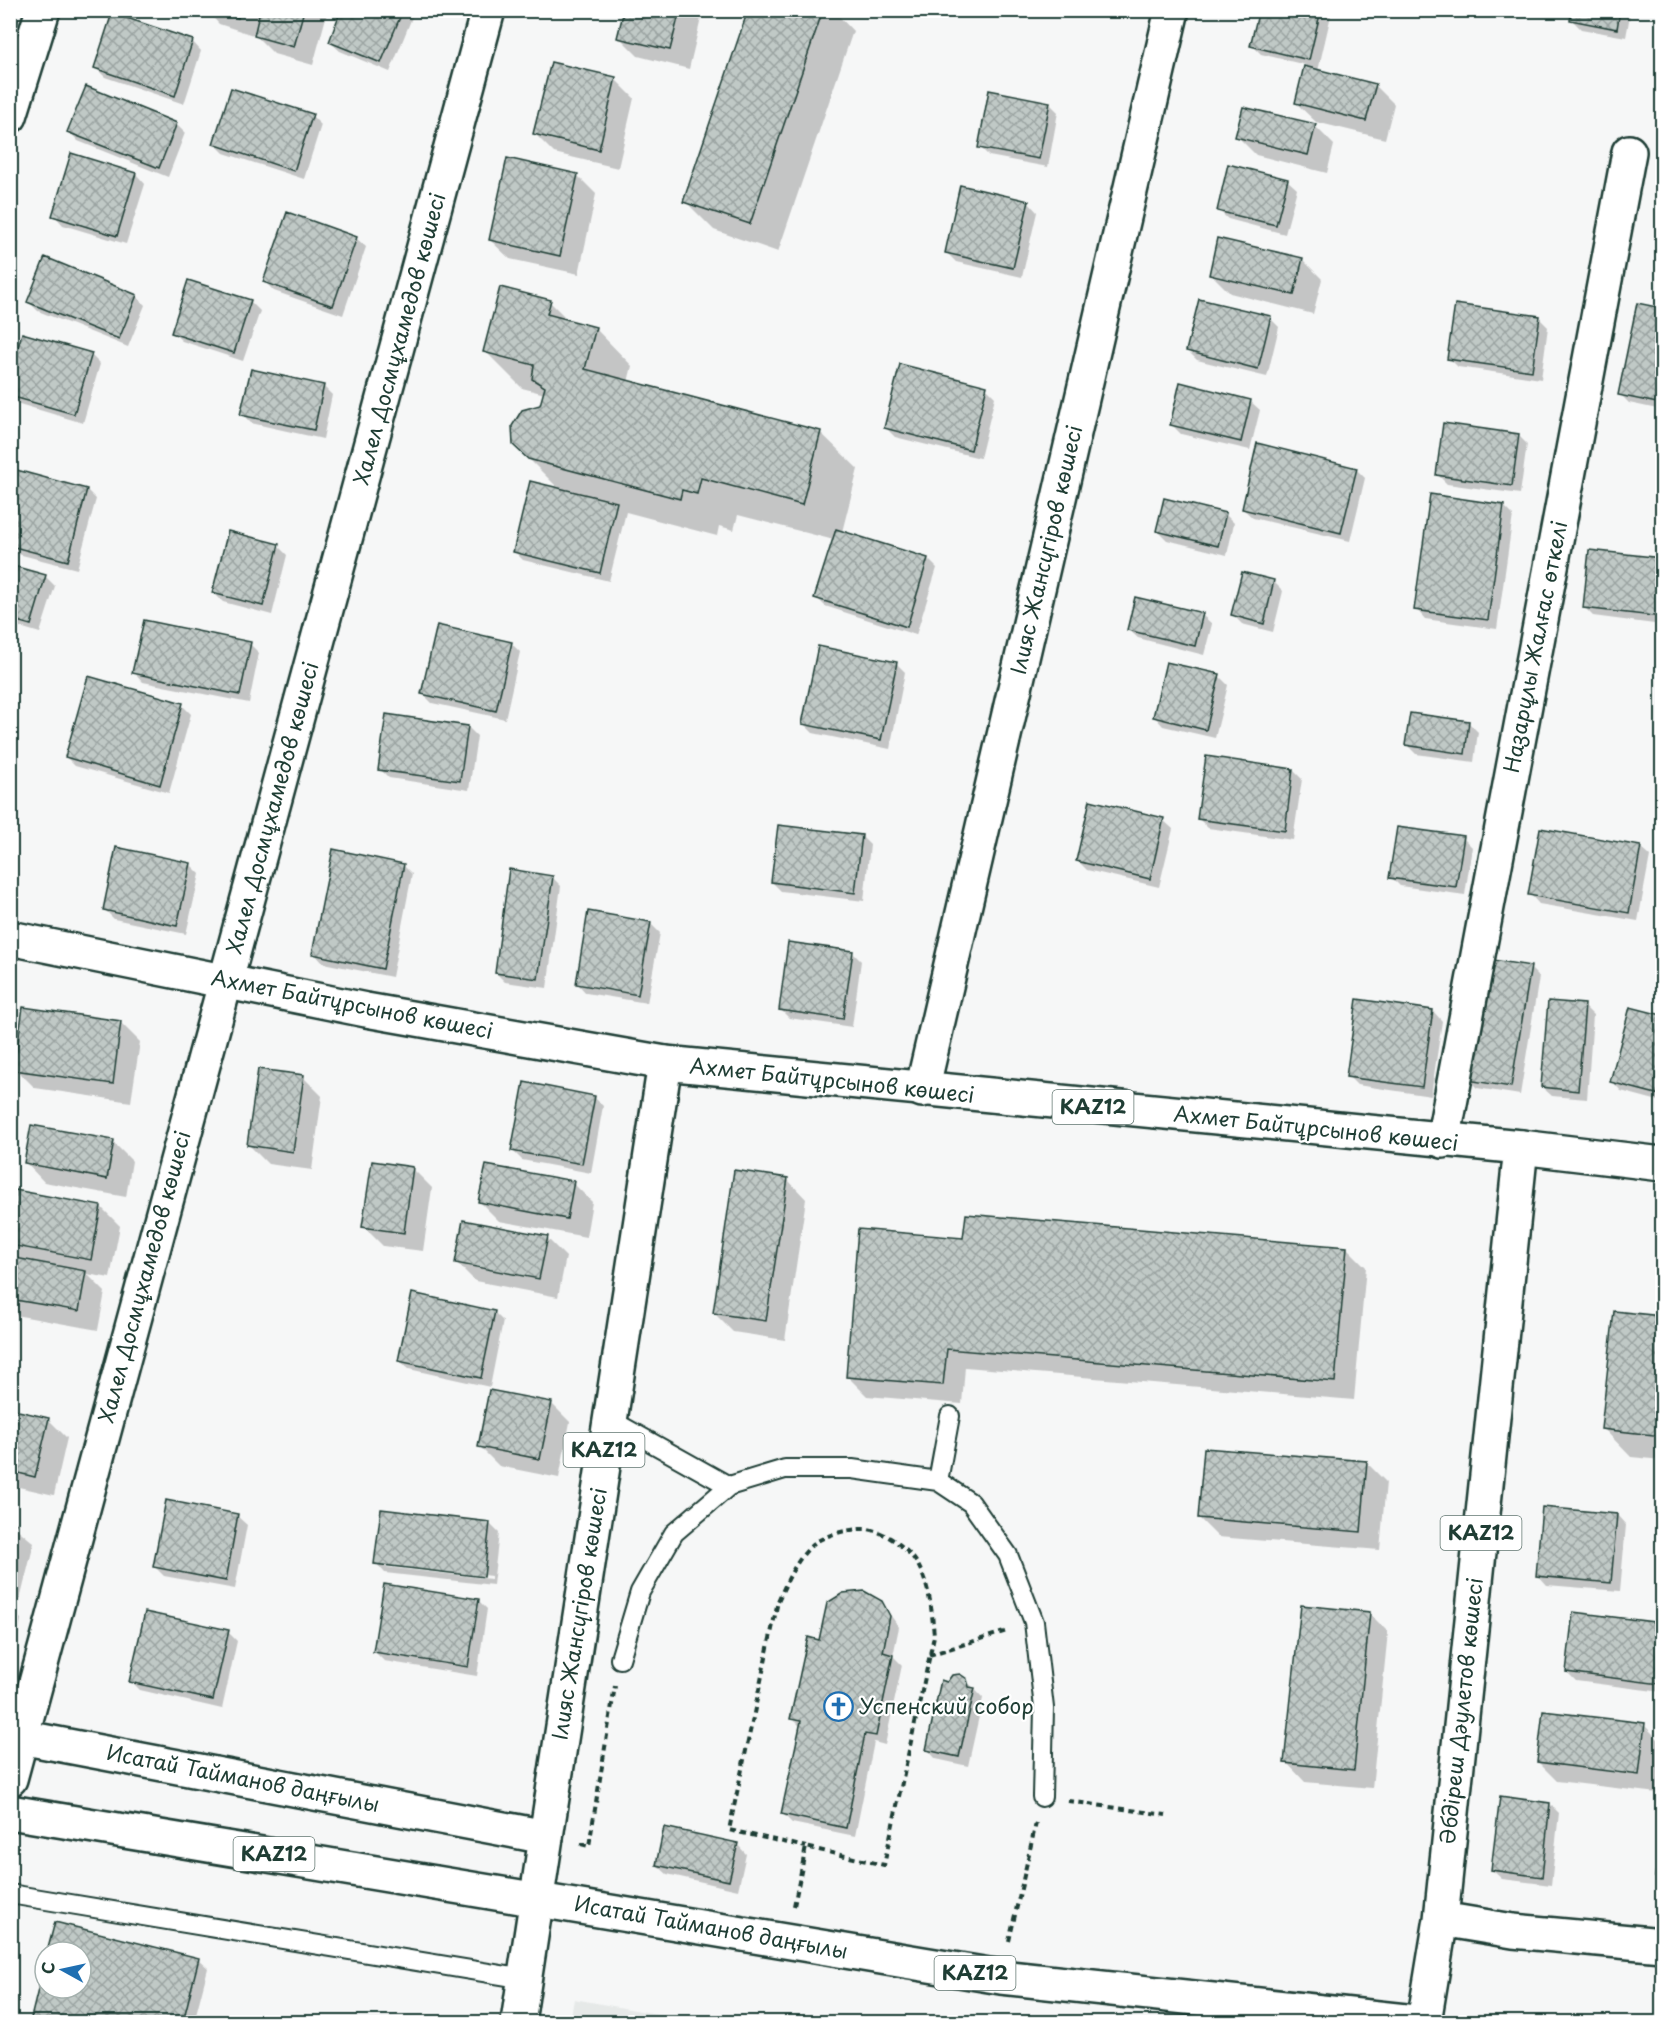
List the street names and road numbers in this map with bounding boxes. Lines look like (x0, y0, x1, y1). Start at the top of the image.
street label: Халел Досмұхамедов көшесі (344, 189, 452, 488)
street label: Ілияс Жансүгіров көшесі (1001, 422, 1089, 677)
street label: Назарұлы Жалғас өткелі (1494, 518, 1574, 775)
street label: Халел Досмұхамедов көшесі (217, 658, 325, 957)
street label: Ахмет Байтұрсынов көшесі (209, 960, 496, 1046)
street label: Ахмет Байтұрсынов көшесі (688, 1048, 976, 1110)
road number: KAZ12 (1052, 1090, 1134, 1124)
street label: Ахмет Байтұрсынов көшесі (1172, 1096, 1460, 1158)
street label: Халел Досмұхамедов көшесі (89, 1127, 197, 1426)
road number: KAZ12 (564, 1433, 644, 1467)
street label: Ілияс Жансүгіров көшесі (542, 1485, 614, 1742)
road number: KAZ12 (1440, 1516, 1522, 1550)
street label: Әбдіреш Дәулетов көшесі (1430, 1576, 1490, 1846)
street label: Исатай Тайманов даңғылы (104, 1735, 383, 1819)
road number: KAZ12 (234, 1837, 314, 1871)
street label: Исатай Тайманов даңғылы (572, 1886, 851, 1966)
road number: KAZ12 (934, 1956, 1016, 1990)

